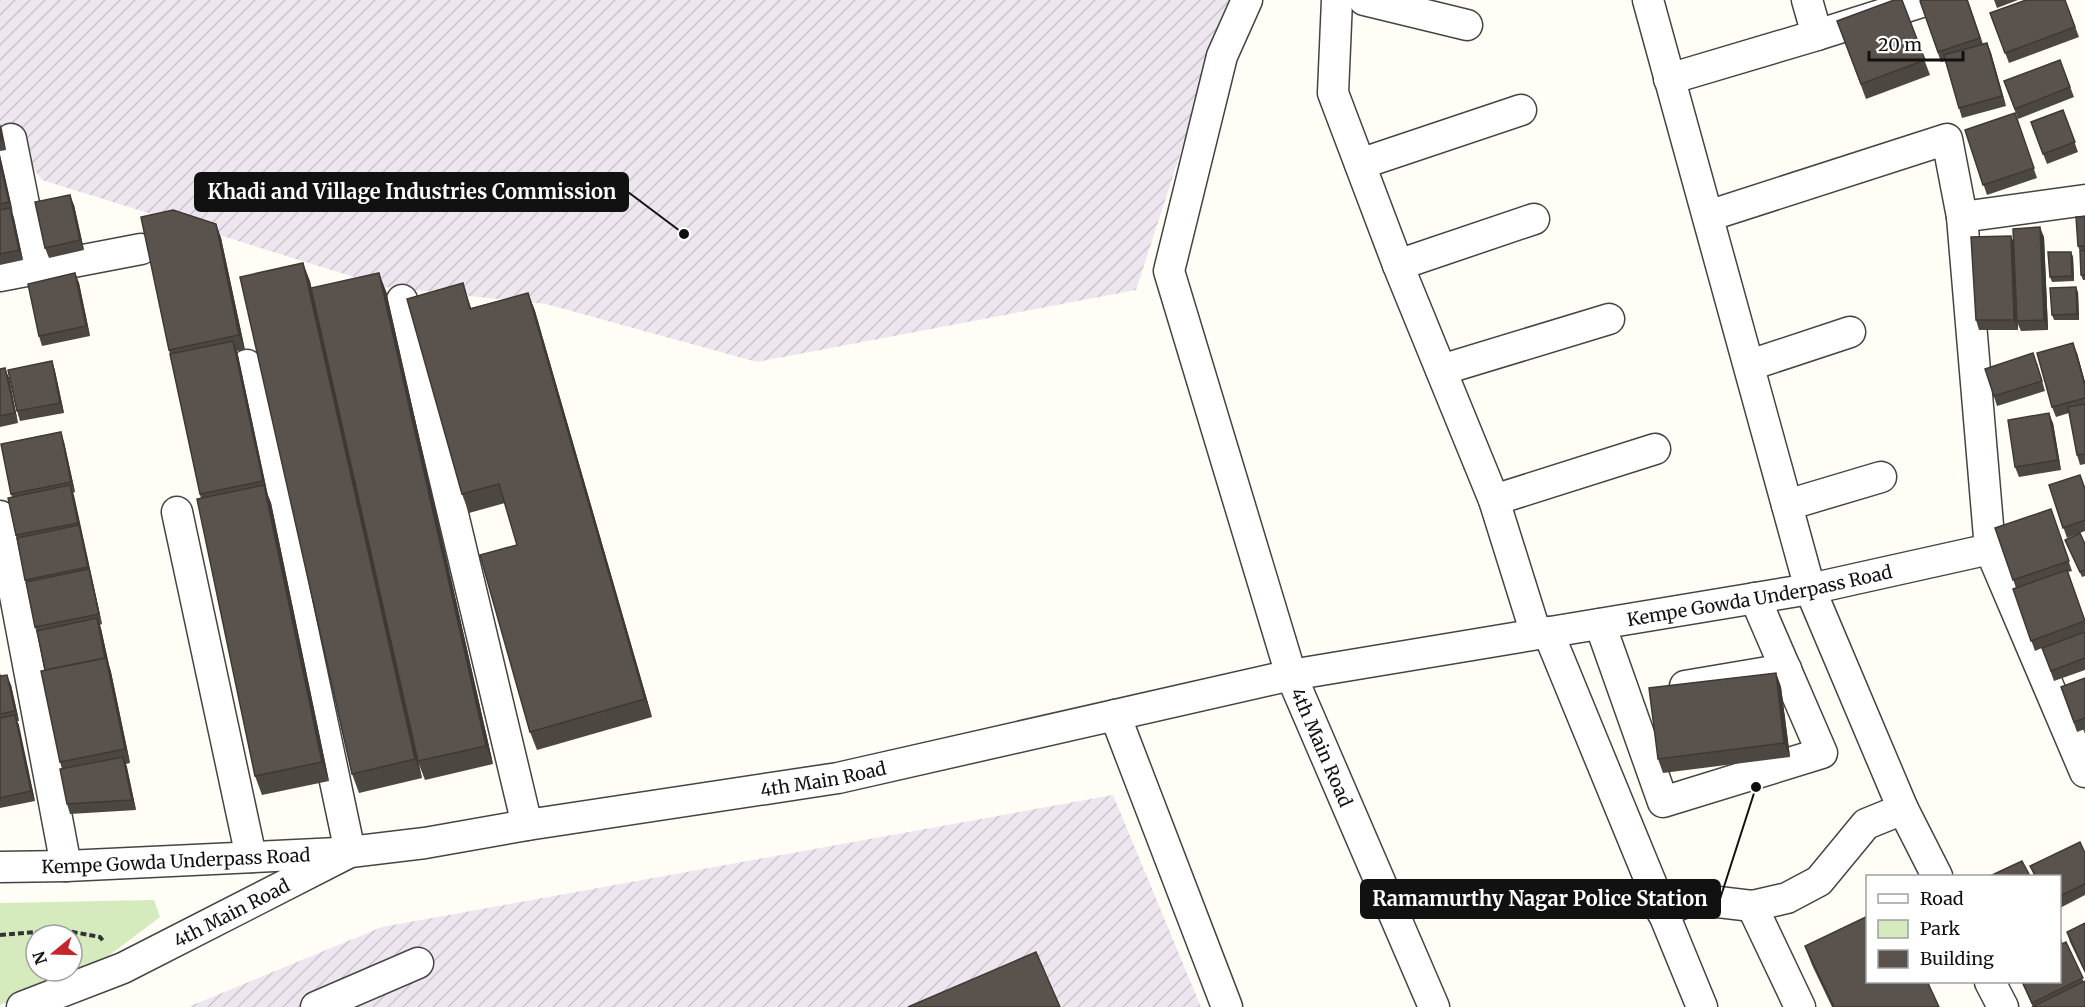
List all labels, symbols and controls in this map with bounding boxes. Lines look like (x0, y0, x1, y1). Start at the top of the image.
scale bar (1869, 24, 1964, 62)
text: 20 m (1878, 33, 1922, 56)
callout: Khadi and Village Industries Commission (195, 173, 628, 211)
text: Khadi and Village Industries Commission (208, 179, 617, 204)
street label: Kempe Gowda Underpass Road (1625, 560, 1894, 631)
street label: 4th Main Road (1286, 684, 1358, 810)
street label: 4th Main Road (759, 756, 888, 801)
street label: Kempe Gowda Underpass Road (41, 843, 311, 878)
street label: 4th Main Road (170, 873, 293, 952)
legend (1866, 875, 2061, 983)
callout: Ramamurthy Nagar Police Station (1361, 880, 1720, 918)
text: Ramamurthy Nagar Police Station (1372, 886, 1708, 911)
text: Road (1920, 887, 1964, 910)
text: Park (1920, 917, 1961, 940)
north arrow (24, 923, 84, 983)
text: Building (1920, 947, 1994, 970)
text: N (28, 948, 51, 967)

